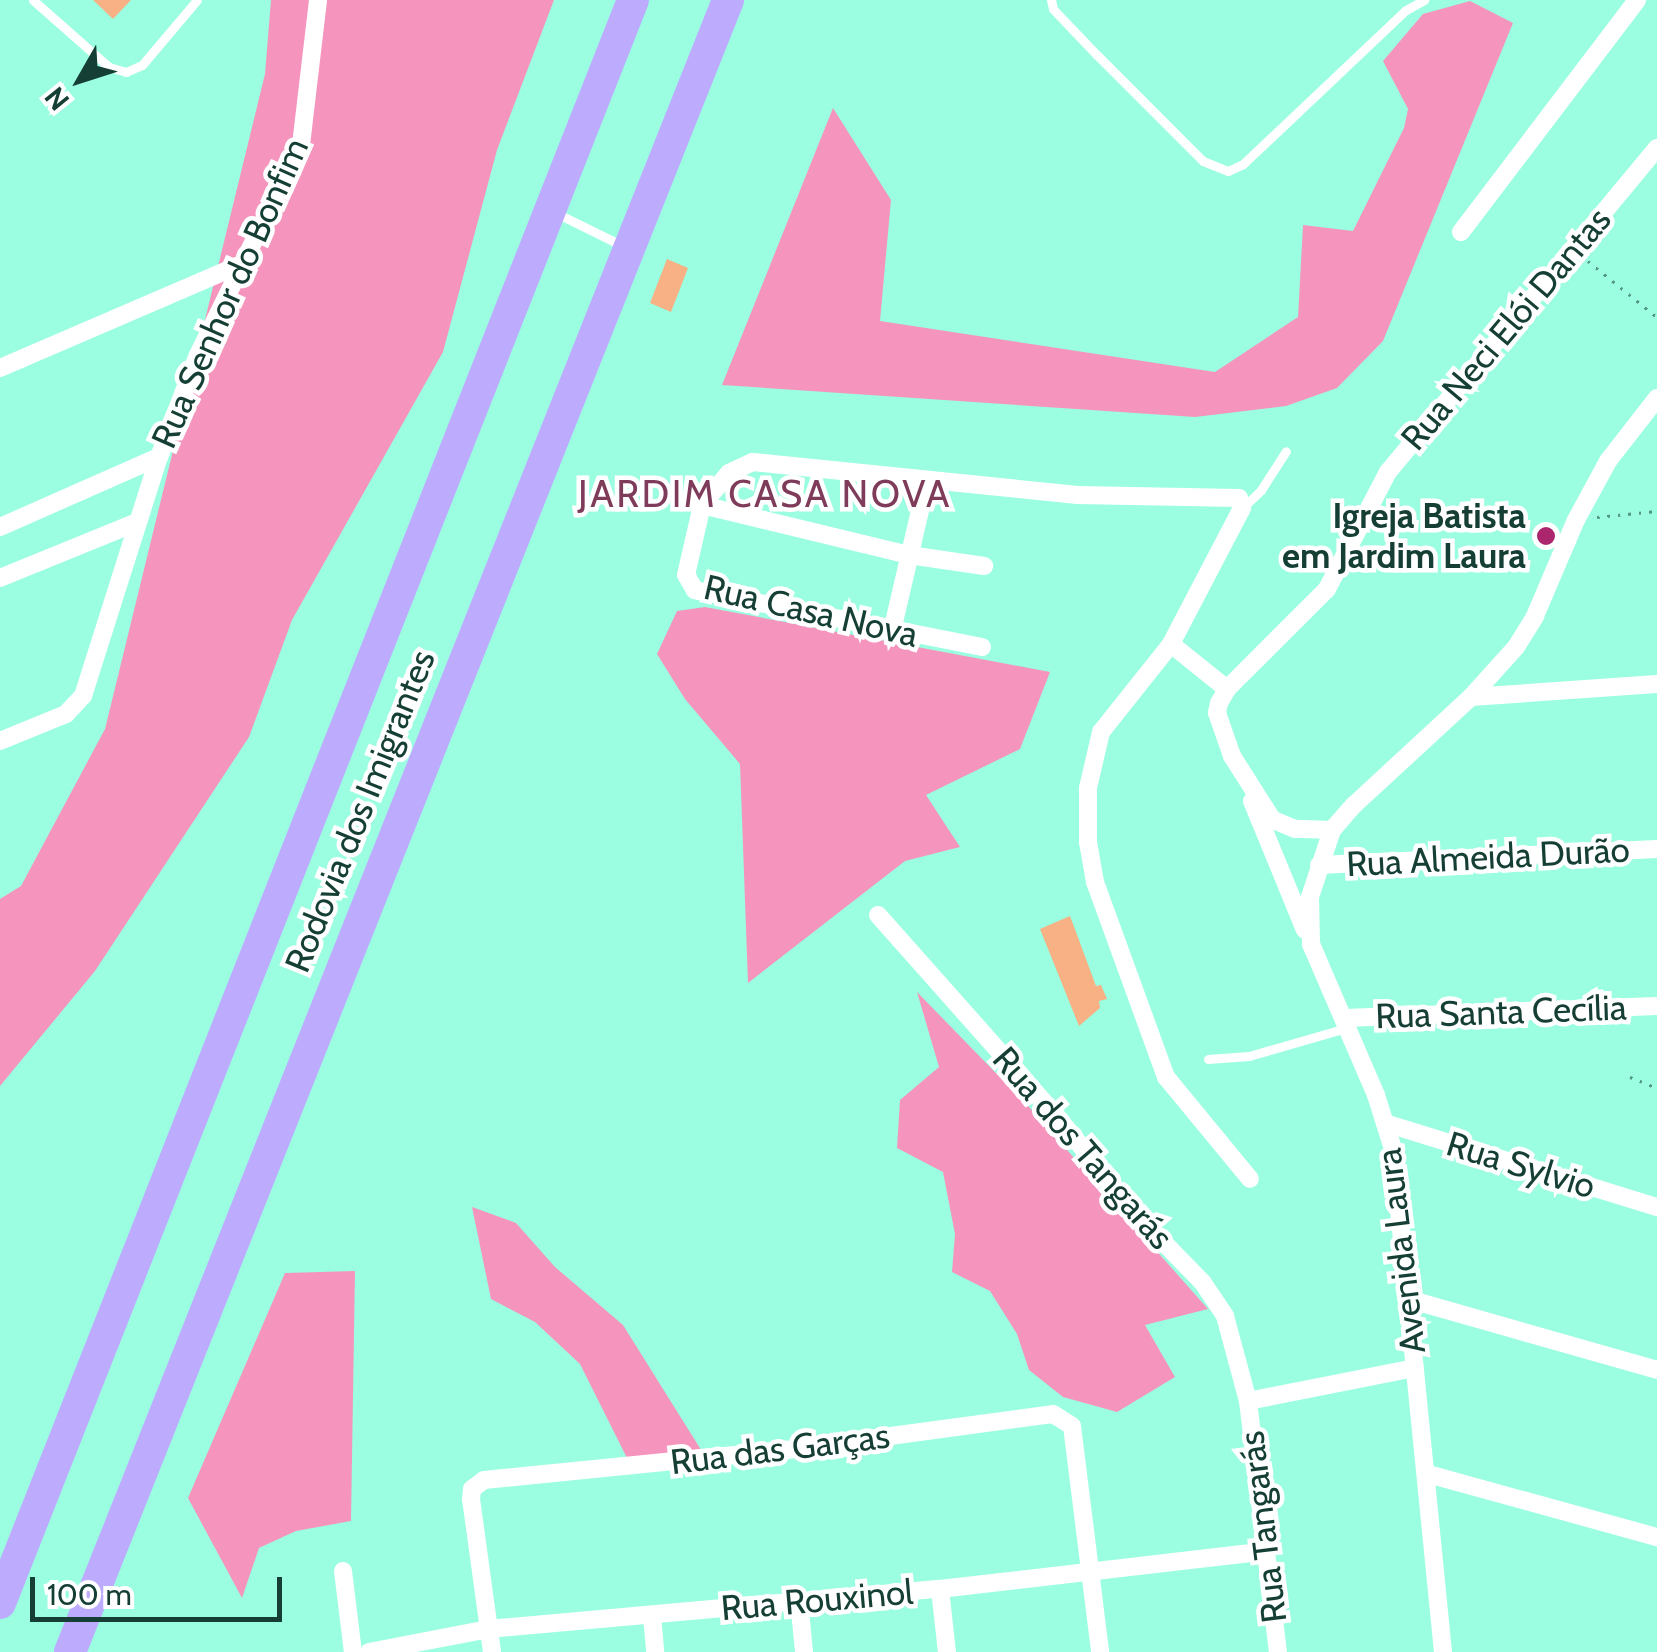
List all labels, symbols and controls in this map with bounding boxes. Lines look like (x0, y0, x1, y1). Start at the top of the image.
north arrow (30, 30, 130, 130)
text: N (37, 80, 76, 117)
street label: Rua Senhor do Bonfim (143, 132, 317, 454)
street label: Rua Neci Elói Dantas (1392, 199, 1620, 459)
district label: JARDIM CASA NOVA (578, 471, 952, 517)
place label: Igreja Batista em Jardim Laura (1282, 495, 1526, 577)
marker: Igreja Batista em Jardim Laura (1535, 525, 1557, 547)
street label: Rua Casa Nova (700, 566, 922, 656)
street label: Rodovia dos Imigrantes (276, 644, 444, 978)
street label: Rua Almeida Durão (1345, 829, 1631, 885)
street label: Rua Santa Cecília (1375, 987, 1627, 1037)
street label: Rua dos Tangarás (984, 1038, 1182, 1258)
street label: Rua Sylvio (1442, 1123, 1600, 1207)
street label: Avenida Laura (1368, 1146, 1434, 1356)
street label: Rua das Garças (668, 1415, 892, 1483)
street label: Rua Tangarás (1230, 1429, 1296, 1625)
scale bar (35, 1557, 288, 1619)
street label: Rua Rouxinol (719, 1571, 915, 1629)
text: 100 m (47, 1576, 132, 1613)

